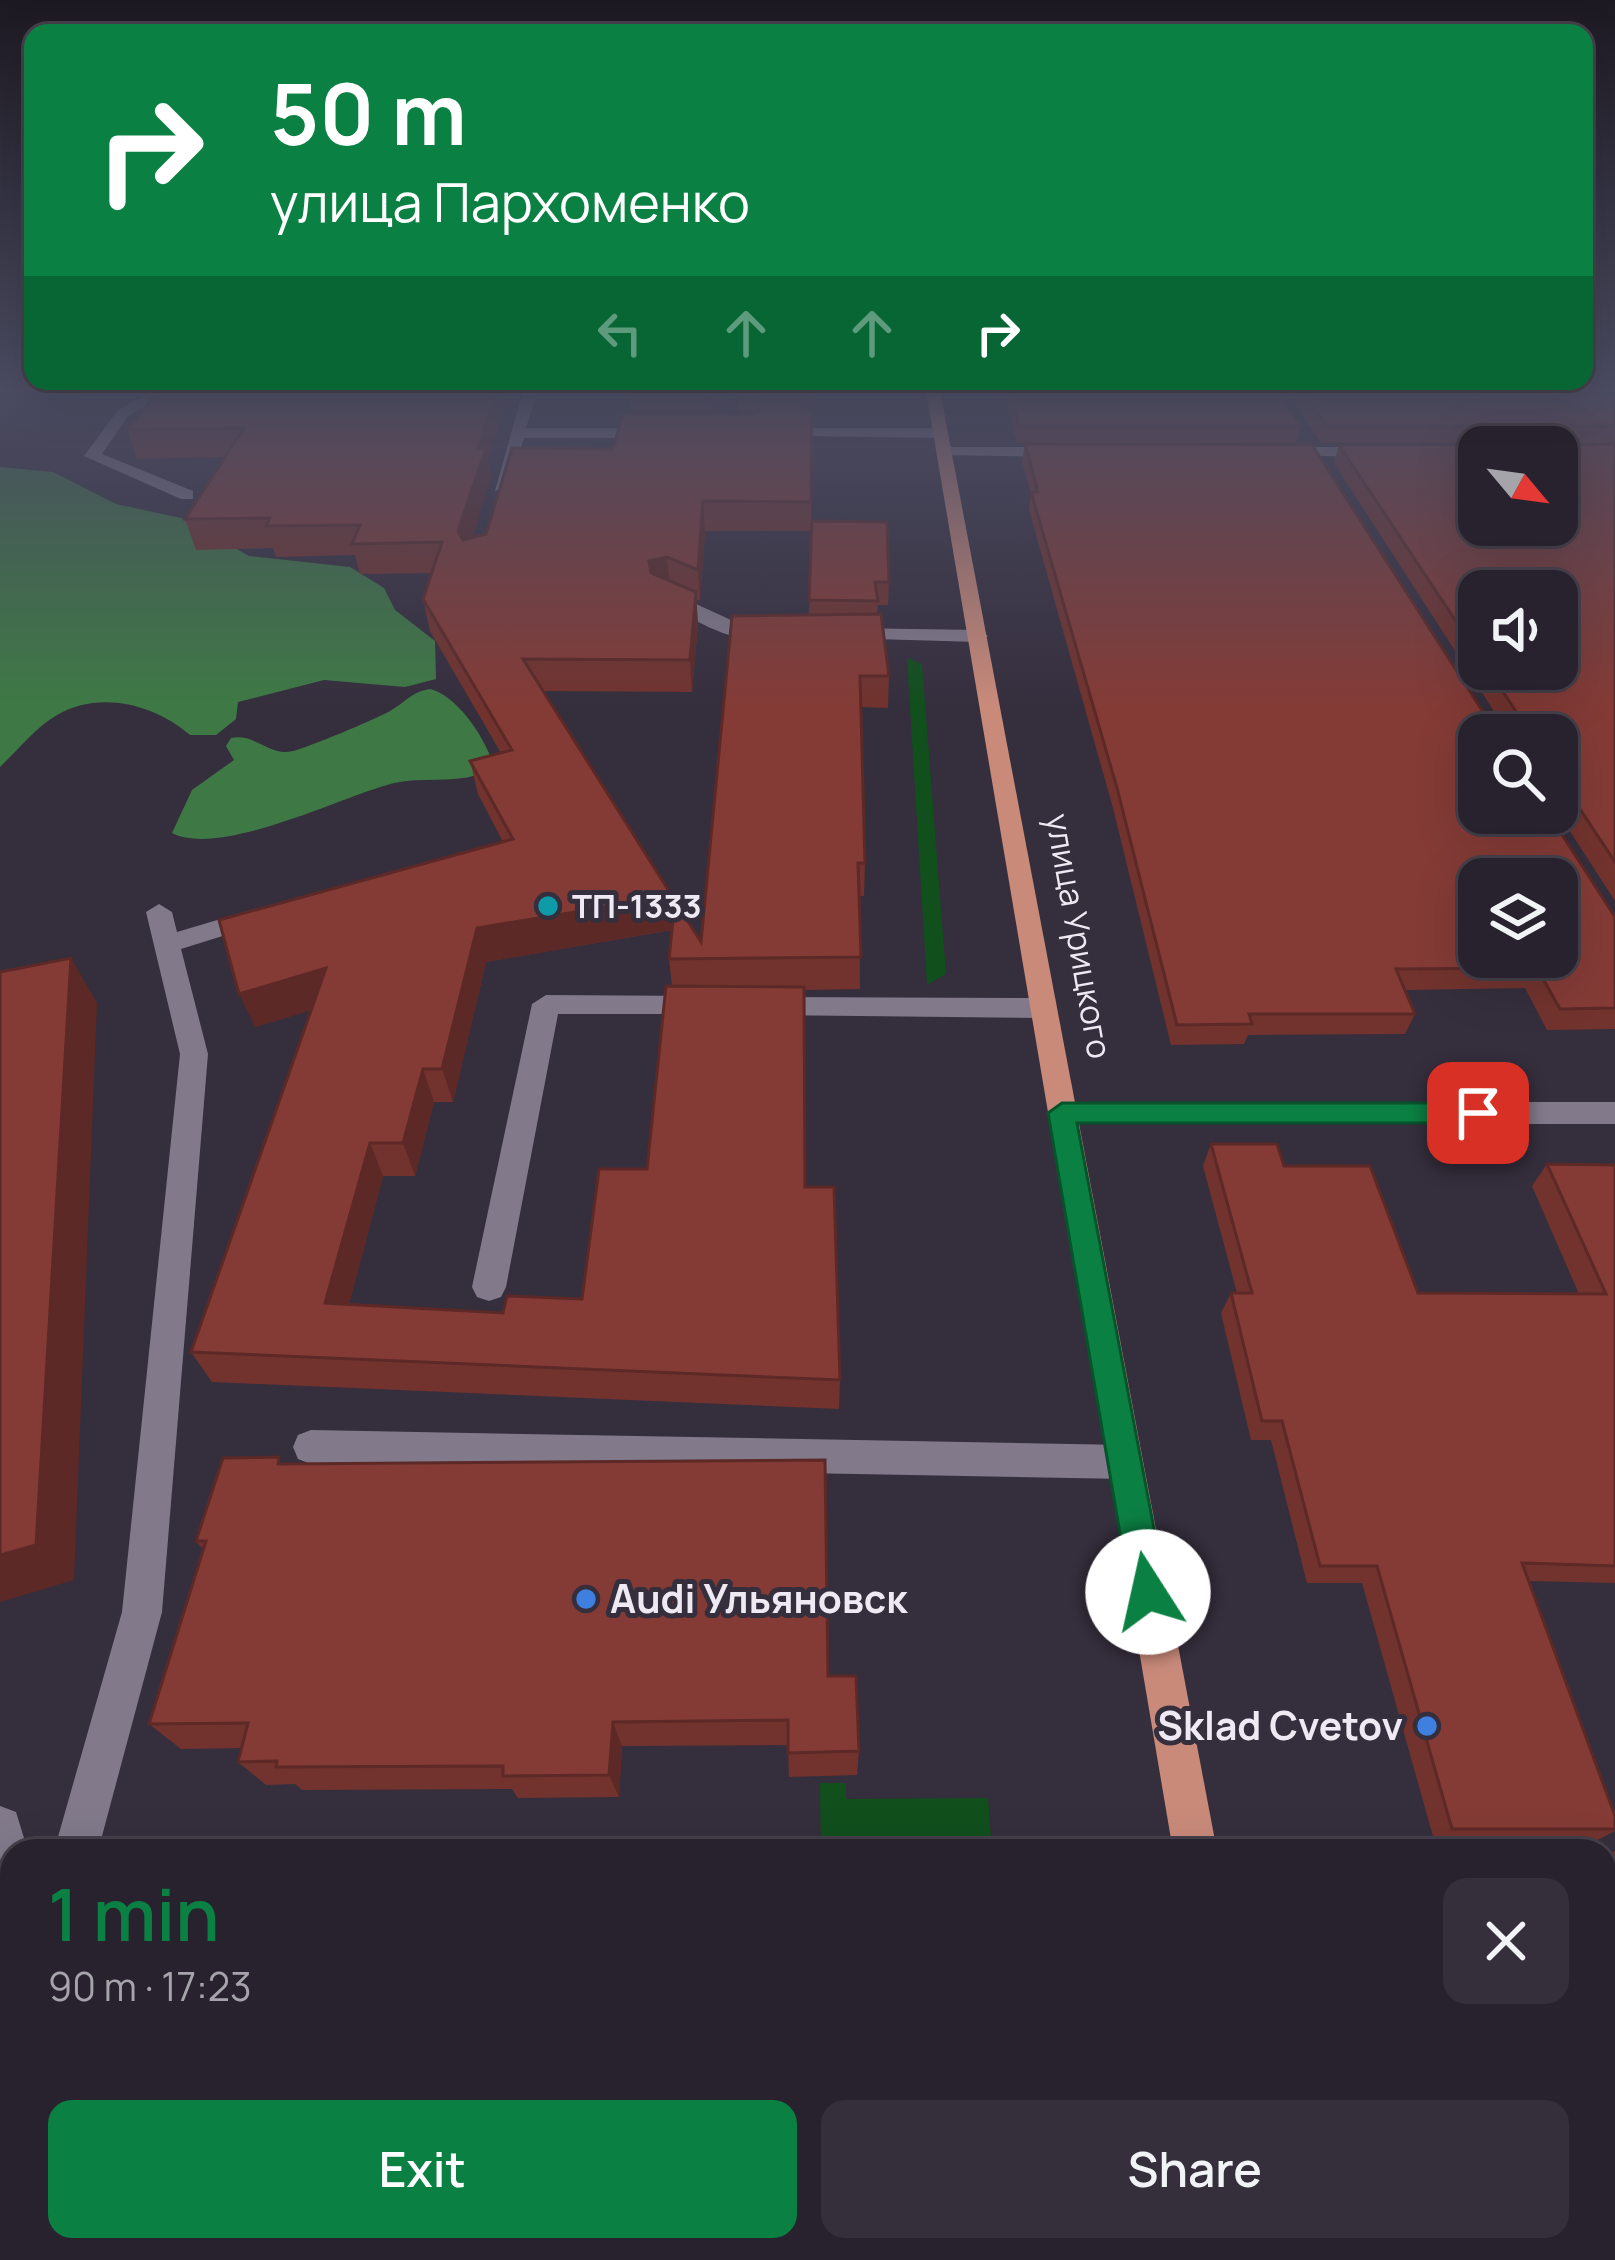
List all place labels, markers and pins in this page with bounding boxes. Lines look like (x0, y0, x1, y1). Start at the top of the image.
place label: ТП-1333 (572, 883, 702, 928)
marker: ТП-1333 (535, 893, 561, 919)
pin (1427, 1062, 1529, 1164)
place label: Audi Ульяновск (610, 1571, 908, 1625)
marker: Audi Ульяновск (573, 1586, 599, 1612)
place label: Sklad Cvetov (1157, 1698, 1403, 1752)
marker: Sklad Cvetov (1414, 1713, 1440, 1739)

